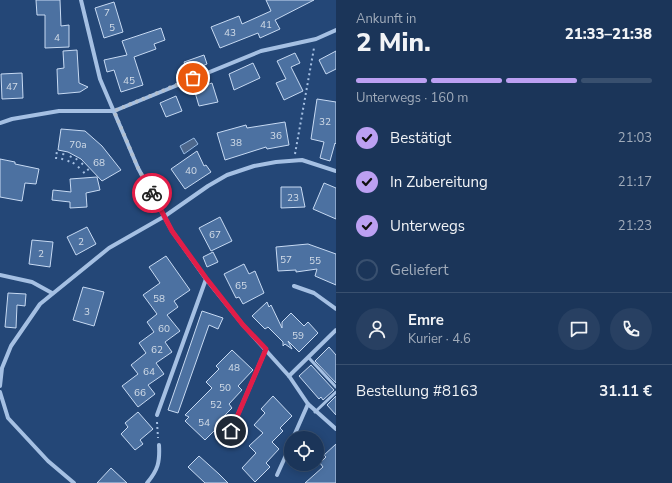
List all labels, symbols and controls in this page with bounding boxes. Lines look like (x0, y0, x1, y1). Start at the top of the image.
house number: 7 (104, 6, 110, 20)
text: Ankunft in (356, 10, 416, 28)
house number: 41 (260, 18, 272, 32)
house number: 5 (109, 21, 115, 35)
text: 21:33–21:38 (565, 24, 652, 44)
text: 2 Min. (356, 25, 431, 60)
house number: 43 (224, 26, 236, 40)
house number: 4 (54, 31, 60, 45)
pin (176, 61, 210, 95)
icon: bag (182, 67, 204, 89)
house number: 45 (123, 74, 135, 88)
house number: 47 (6, 80, 18, 94)
text: Unterwegs · 160 m (356, 89, 468, 107)
house number: 32 (319, 115, 331, 129)
icon: check (356, 127, 378, 149)
text: Bestätigt (390, 128, 451, 148)
house number: 36 (270, 129, 282, 143)
text: 21:03 (618, 129, 652, 147)
house number: 38 (230, 136, 242, 150)
house number: 70a (69, 138, 87, 152)
house number: 68 (93, 156, 105, 170)
house number: 40 (185, 164, 197, 178)
icon: check (356, 171, 378, 193)
text: In Zubereitung (390, 172, 488, 192)
courier (132, 173, 172, 213)
text: 21:17 (618, 173, 652, 191)
icon: bike (141, 182, 163, 204)
house number: 23 (287, 191, 299, 205)
icon: check (356, 215, 378, 237)
text: Unterwegs (390, 216, 465, 236)
text: 21:23 (618, 217, 652, 235)
house number: 67 (209, 228, 221, 242)
house number: 2 (78, 235, 84, 249)
house number: 2 (38, 247, 44, 261)
house number: 57 (280, 253, 292, 267)
house number: 55 (309, 254, 321, 268)
text: Geliefert (390, 260, 449, 280)
house number: 65 (235, 279, 247, 293)
house number: 58 (153, 292, 165, 306)
house number: 3 (84, 305, 90, 319)
button: person (356, 308, 398, 350)
button: chat (558, 308, 600, 350)
button: phone (610, 308, 652, 350)
text: Emre (408, 310, 444, 330)
house number: 60 (158, 322, 170, 336)
house number: 59 (292, 329, 304, 343)
text: Kurier · 4.6 (408, 330, 471, 348)
house number: 62 (151, 343, 163, 357)
house number: 48 (228, 361, 240, 375)
house number: 64 (143, 365, 155, 379)
house number: 50 (219, 381, 231, 395)
text: Bestellung #8163 (356, 381, 478, 401)
text: 31.11 € (599, 381, 652, 401)
house number: 66 (134, 386, 146, 400)
house number: 52 (210, 398, 222, 412)
pin (214, 414, 248, 448)
house number: 54 (198, 416, 210, 430)
icon: home (220, 420, 242, 442)
map controls (284, 431, 324, 471)
button: locate (284, 431, 324, 471)

